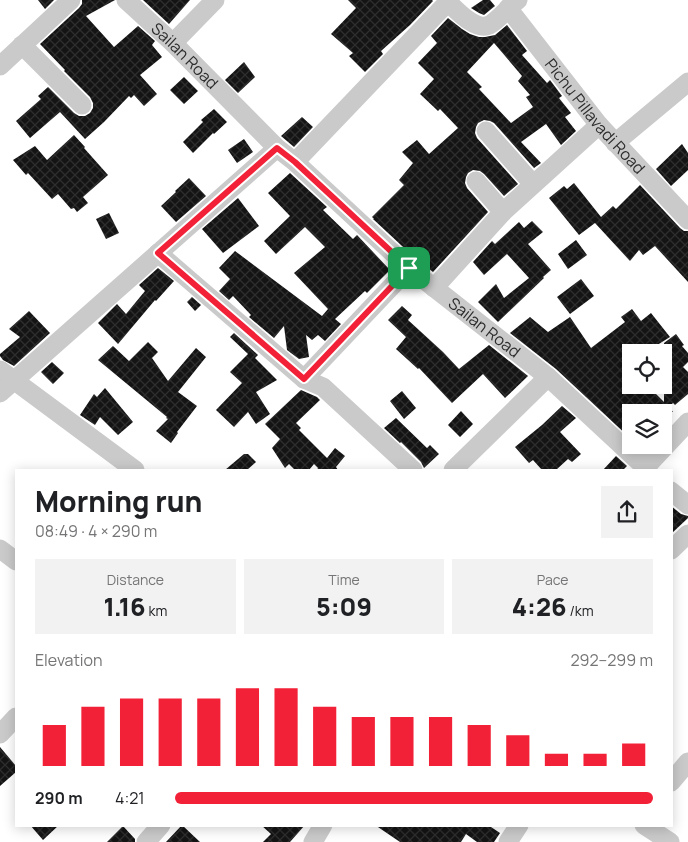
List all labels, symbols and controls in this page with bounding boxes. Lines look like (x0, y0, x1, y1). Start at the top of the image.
street label: Sailan Road (147, 18, 223, 94)
street label: Pichu Pillavadi Road (540, 54, 650, 179)
pin (388, 247, 430, 289)
icon: arrive (395, 254, 423, 282)
street label: Sailan Road (444, 292, 525, 362)
map controls (622, 344, 672, 454)
button: locate (622, 344, 672, 394)
button: layers (622, 404, 672, 454)
text: Morning run (35, 482, 202, 520)
button: share (601, 486, 653, 538)
text: 08:49 · 4 × 290 m (35, 520, 157, 542)
text: Distance (107, 570, 164, 589)
text: Time (328, 570, 360, 589)
text: Pace (537, 570, 568, 589)
text: 1.16 (103, 589, 146, 624)
text: 5:09 (316, 589, 372, 624)
text: 4:26 (512, 589, 567, 624)
text: km (146, 601, 167, 620)
text: /km (567, 601, 594, 620)
text: Elevation (35, 649, 103, 671)
text: 292–299 m (570, 649, 653, 671)
text: 290 m (35, 787, 83, 809)
text: 4:21 (115, 787, 145, 809)

